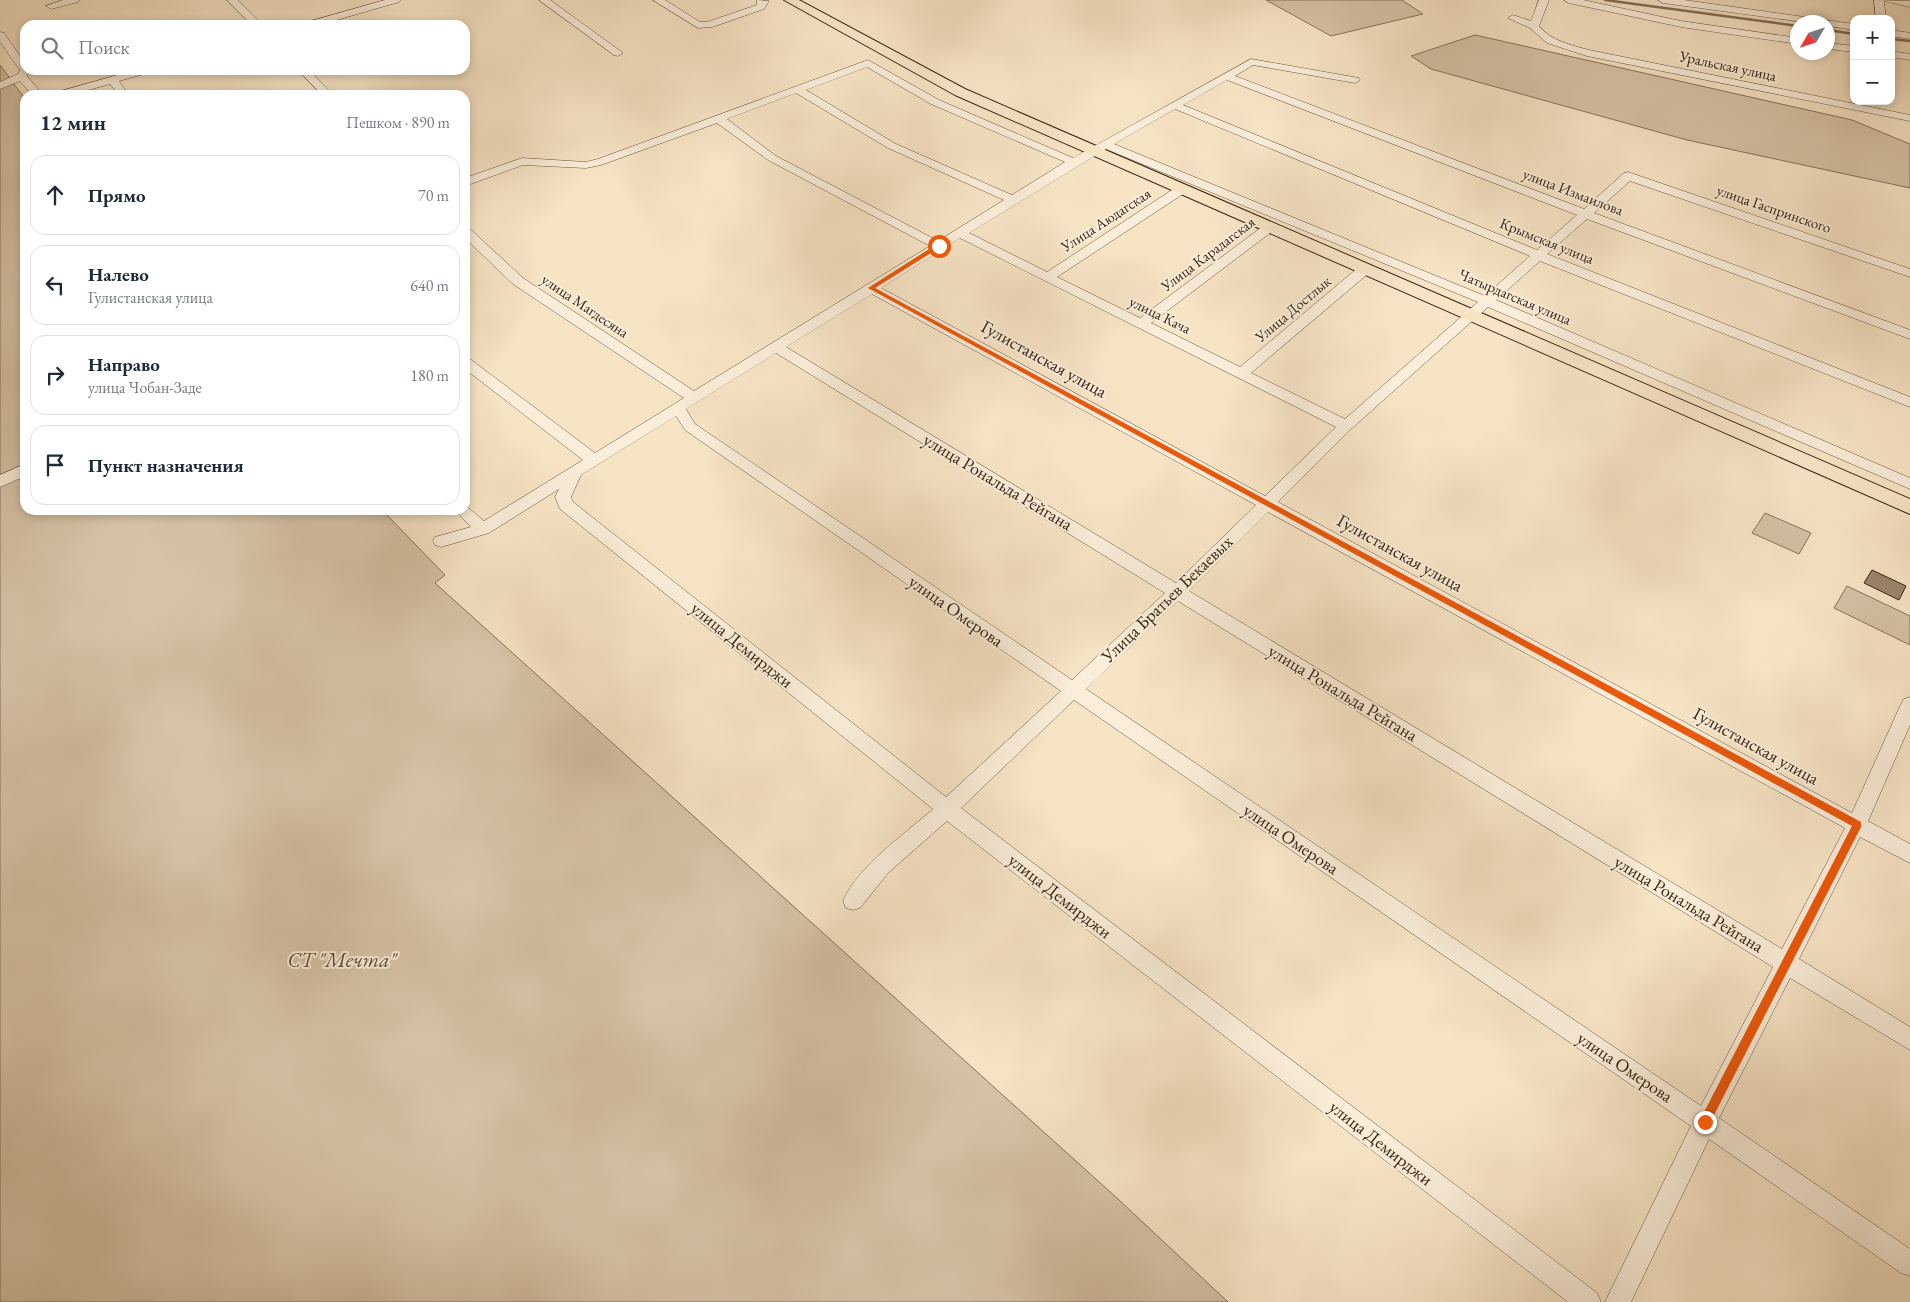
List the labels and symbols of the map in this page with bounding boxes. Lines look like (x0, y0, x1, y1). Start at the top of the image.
north arrow (1790, 15, 1835, 60)
street label: Уральская улица (1677, 46, 1778, 85)
street label: улица Измаилова (1520, 164, 1626, 219)
street label: улица Гаспринского (1714, 180, 1834, 237)
street label: Улица Аюдагская (1056, 183, 1155, 256)
street label: Улица Карадагская (1156, 212, 1259, 296)
street label: Крымская улица (1497, 213, 1597, 268)
route start (928, 235, 951, 258)
street label: Чатырдагская улица (1456, 264, 1574, 329)
street label: улица Магдесяна (538, 269, 633, 342)
street label: Улица Достлык (1250, 271, 1335, 347)
street label: улица Кача (1126, 291, 1194, 338)
street label: Гулистанская улица (977, 314, 1112, 403)
street label: улица Рональда Рейгана (919, 428, 1078, 536)
street label: Гулистанская улица (1333, 508, 1468, 597)
street label: Улица Братьев Бекаевых (1095, 530, 1237, 668)
street label: улица Омерова (904, 569, 1009, 652)
street label: улица Демирджи (686, 596, 799, 693)
street label: улица Рональда Рейгана (1264, 639, 1423, 747)
street label: Гулистанская улица (1689, 701, 1824, 790)
street label: улица Омерова (1239, 798, 1344, 880)
street label: улица Демирджи (1004, 848, 1117, 944)
street label: улица Рональда Рейгана (1610, 850, 1769, 958)
park label: СТ "Мечта" (288, 946, 398, 973)
street label: улица Омерова (1573, 1026, 1678, 1108)
street label: улица Демирджи (1325, 1095, 1438, 1191)
route end (1694, 1111, 1717, 1134)

